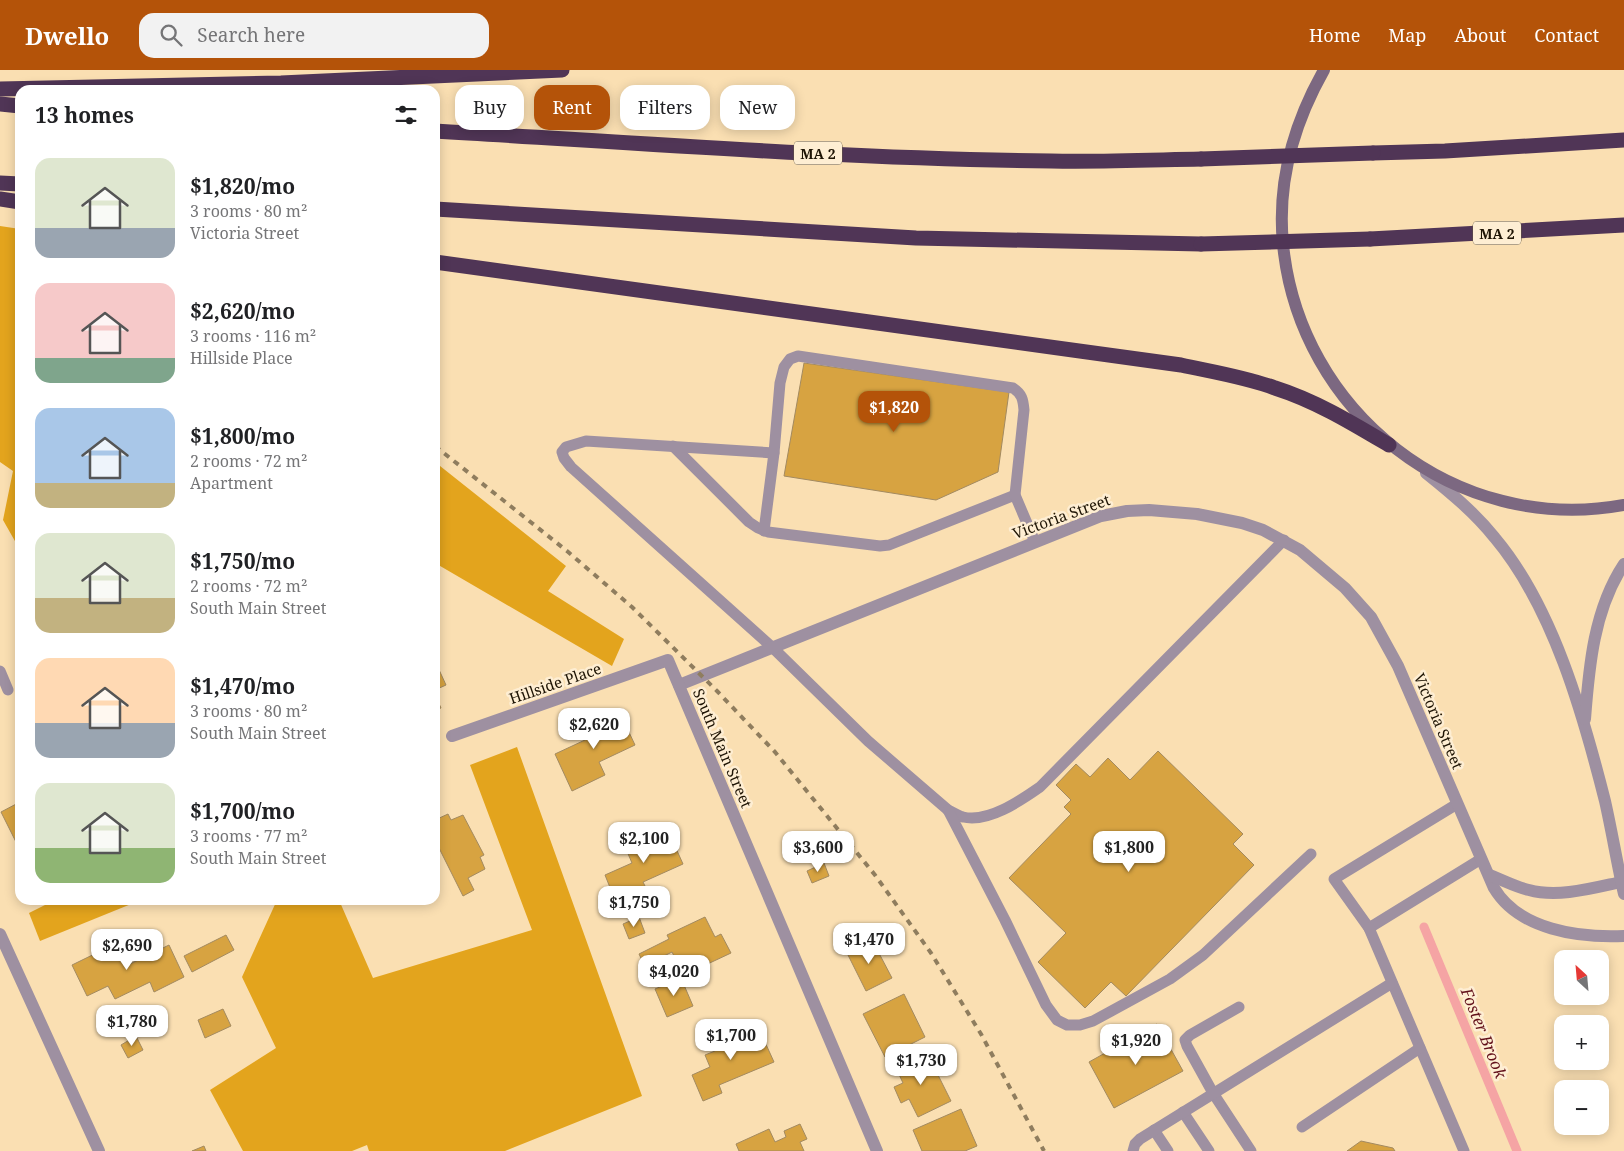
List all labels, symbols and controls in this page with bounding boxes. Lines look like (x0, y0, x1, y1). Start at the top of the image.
search box (139, 13, 489, 58)
text: Dwello (25, 19, 109, 52)
icon: search (157, 21, 185, 49)
text: Search here (197, 22, 305, 48)
text: Home (1309, 23, 1360, 47)
text: Map (1388, 23, 1426, 47)
text: About (1454, 23, 1506, 47)
text: Contact (1534, 23, 1599, 47)
chip: Buy (455, 85, 524, 130)
chip: Rent (534, 85, 610, 130)
chip: Filters (620, 85, 710, 130)
chip: New (720, 85, 795, 130)
text: 13 homes (35, 101, 134, 129)
icon: filters (392, 101, 420, 129)
road number: MA 2 (794, 142, 842, 165)
text: $1,820/mo (190, 172, 295, 200)
icon: home (75, 178, 135, 238)
text: 3 rooms · 80 m² (190, 200, 307, 222)
text: Victoria Street (190, 222, 299, 244)
road number: MA 2 (1473, 222, 1521, 244)
text: $2,620/mo (190, 297, 295, 325)
icon: home (75, 303, 135, 363)
text: 3 rooms · 116 m² (190, 325, 316, 347)
text: Hillside Place (190, 347, 293, 369)
pin: $1,820 (853, 390, 935, 433)
text: $1,820 (869, 396, 919, 418)
text: $1,800/mo (190, 422, 295, 450)
icon: home (75, 428, 135, 488)
text: 2 rooms · 72 m² (190, 450, 307, 472)
text: Apartment (190, 472, 273, 494)
street label: Victoria Street (1010, 489, 1112, 543)
text: $1,750/mo (190, 547, 295, 575)
icon: home (75, 553, 135, 613)
text: 2 rooms · 72 m² (190, 575, 307, 597)
text: South Main Street (190, 597, 326, 619)
street label: Hillside Place (506, 658, 604, 708)
street label: Victoria Street (1410, 670, 1468, 772)
text: $1,470/mo (190, 672, 295, 700)
icon: home (75, 678, 135, 738)
street label: South Main Street (689, 685, 757, 811)
text: 3 rooms · 80 m² (190, 700, 307, 722)
pin: $2,620 (553, 708, 635, 750)
text: $2,620 (569, 713, 619, 735)
text: South Main Street (190, 722, 326, 744)
text: $1,700/mo (190, 797, 295, 825)
icon: home (75, 803, 135, 863)
pin: $2,100 (603, 822, 685, 864)
text: 3 rooms · 77 m² (190, 825, 307, 847)
text: $2,100 (619, 827, 669, 849)
pin: $3,600 (777, 830, 859, 873)
pin: $1,800 (1088, 830, 1170, 873)
text: $3,600 (793, 836, 843, 858)
text: $1,800 (1104, 836, 1154, 858)
text: South Main Street (190, 847, 326, 869)
pin: $1,750 (593, 886, 675, 928)
text: $1,750 (609, 891, 659, 913)
pin: $1,470 (828, 922, 910, 965)
pin: $2,690 (86, 928, 168, 971)
text: $1,470 (844, 928, 894, 950)
text: $2,690 (102, 934, 152, 956)
north arrow (1554, 950, 1609, 1005)
map controls (1554, 950, 1609, 1135)
pin: $4,020 (633, 954, 715, 997)
text: $4,020 (649, 960, 699, 982)
water label: Foster Brook (1455, 983, 1513, 1082)
pin: $1,780 (91, 1004, 173, 1047)
text: $1,780 (107, 1010, 157, 1032)
button: + (1554, 1015, 1609, 1070)
pin: $1,700 (690, 1018, 772, 1061)
text: $1,700 (706, 1024, 756, 1046)
pin: $1,920 (1095, 1024, 1177, 1066)
text: $1,920 (1111, 1029, 1161, 1051)
pin: $1,730 (880, 1044, 962, 1086)
text: $1,730 (896, 1049, 946, 1071)
button: − (1554, 1080, 1609, 1135)

